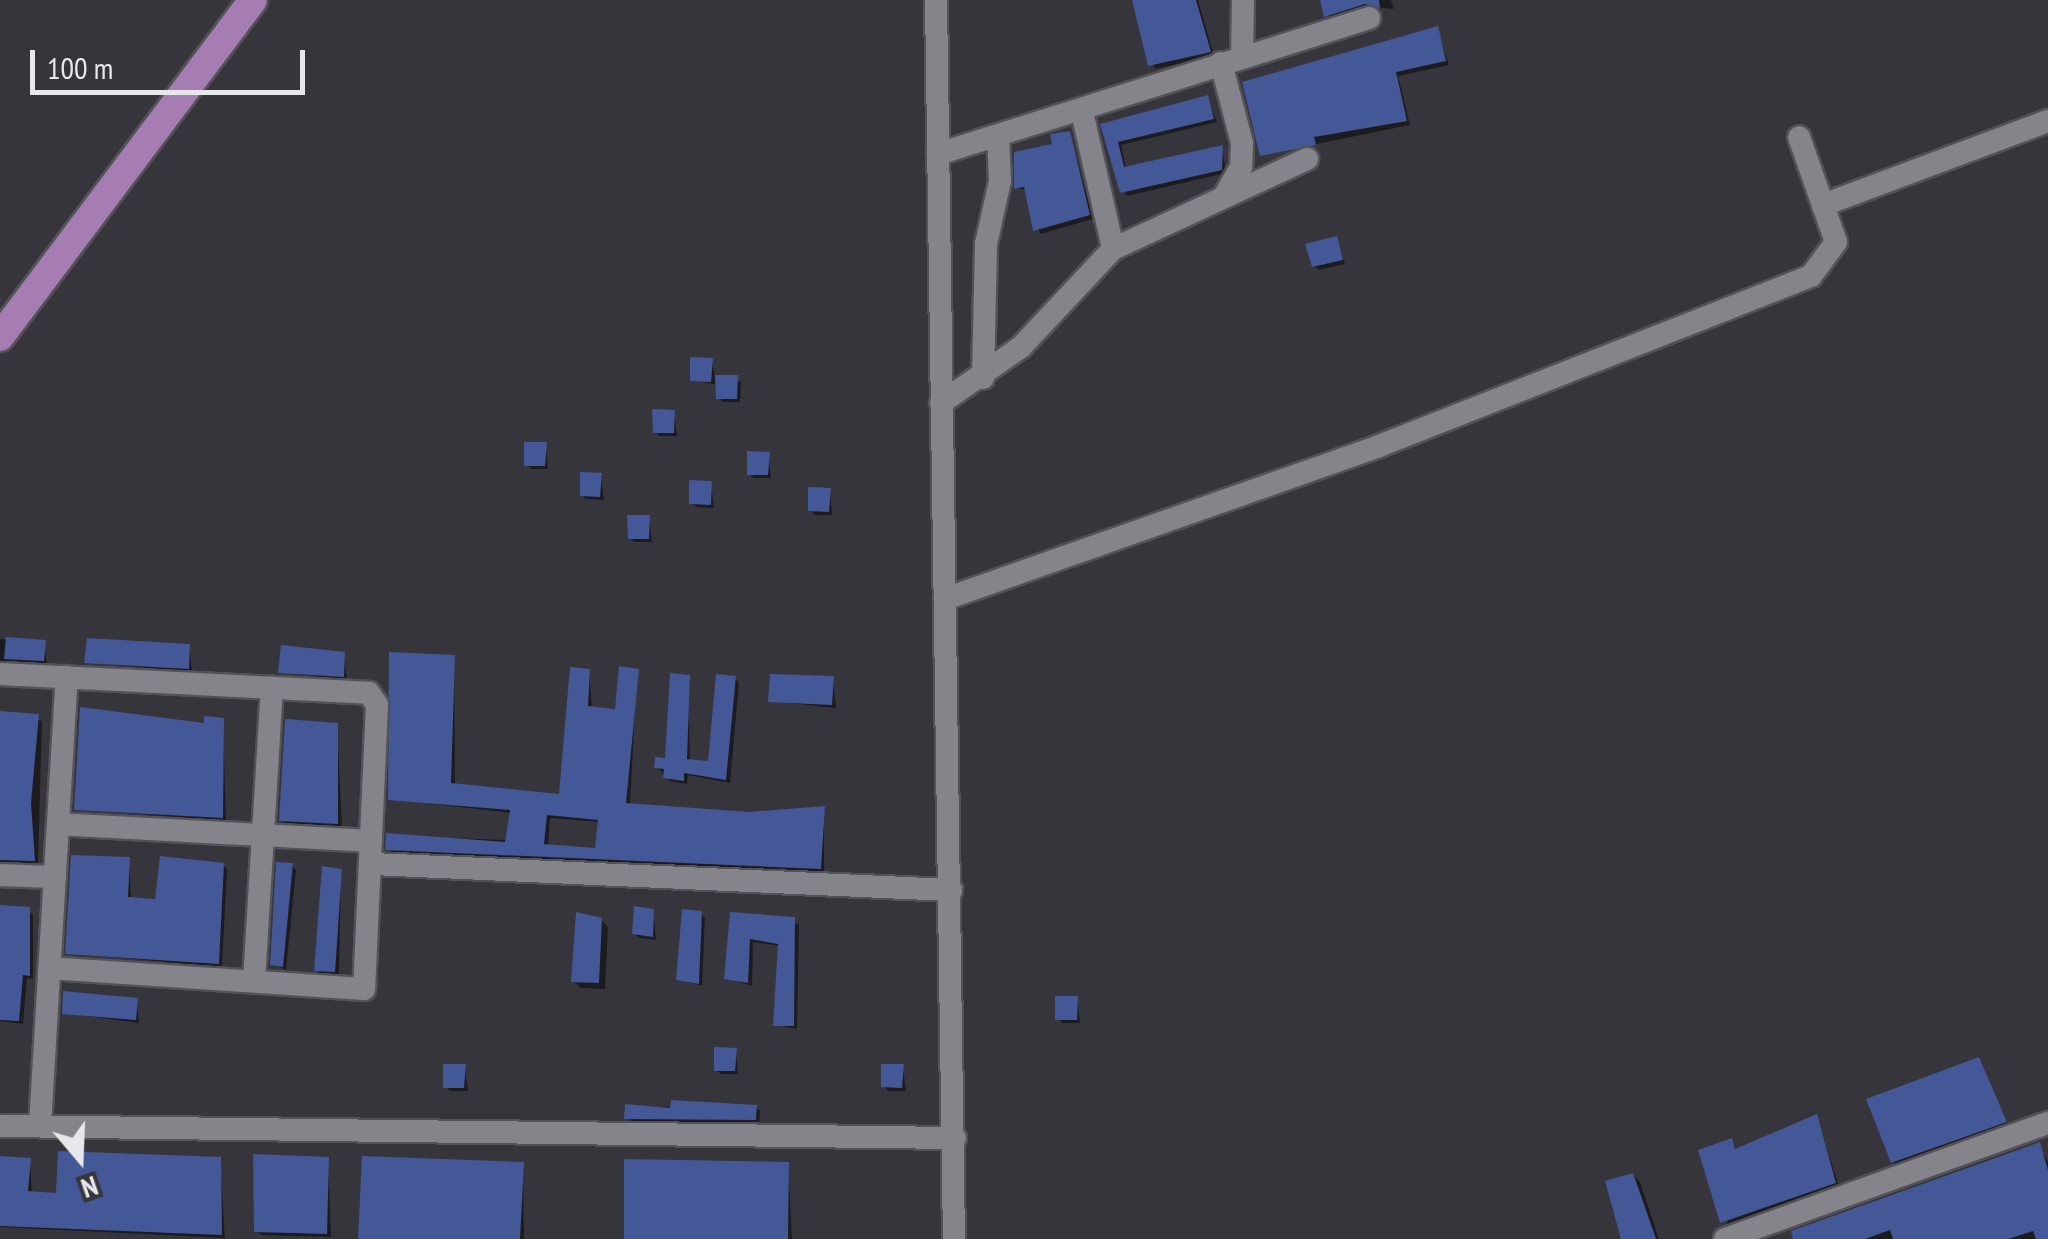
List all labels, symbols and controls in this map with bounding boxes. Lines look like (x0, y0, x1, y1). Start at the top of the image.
scale bar (35, 30, 310, 92)
text: 100 m (47, 48, 113, 87)
north arrow (30, 1109, 130, 1209)
text: N (77, 1168, 103, 1208)

